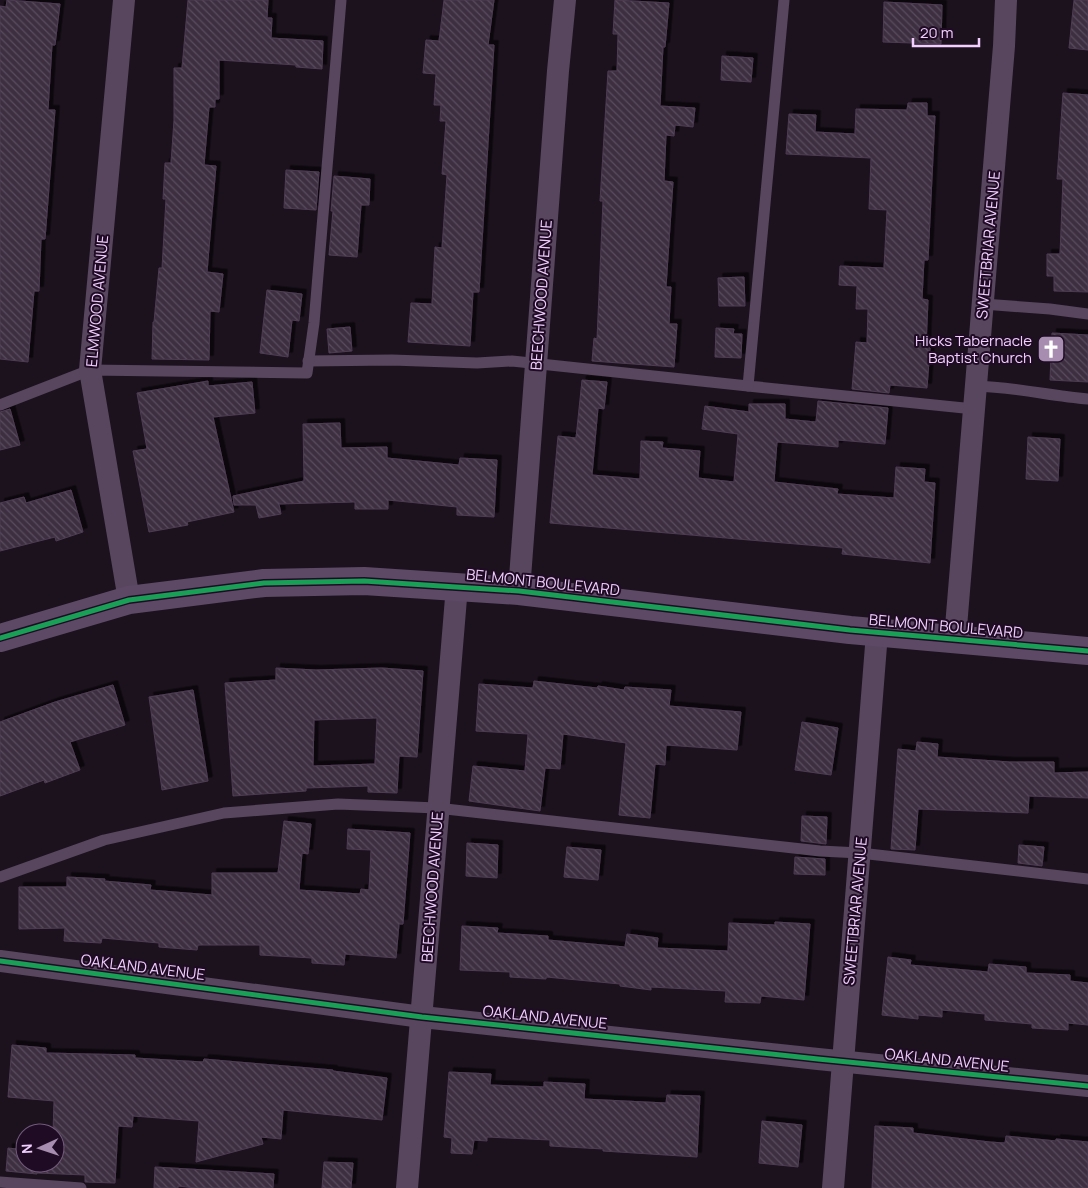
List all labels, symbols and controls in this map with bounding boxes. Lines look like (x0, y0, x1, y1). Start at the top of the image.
scale bar (913, 15, 979, 47)
text: 20 m (920, 22, 953, 43)
street label: SWEETBRIAR AVENUE (971, 170, 1005, 320)
street label: BEECHWOOD AVENUE (525, 219, 557, 371)
street label: ELMWOOD AVENUE (81, 234, 113, 368)
place label: Hicks Tabernacle Baptist Church (915, 330, 1032, 368)
church icon: Hicks Tabernacle Baptist Church (1036, 334, 1066, 364)
street label: BELMONT BOULEVARD (465, 563, 621, 601)
street label: BELMONT BOULEVARD (868, 609, 1024, 643)
street label: BEECHWOOD AVENUE (416, 811, 448, 963)
street label: SWEETBRIAR AVENUE (838, 836, 872, 986)
street label: OAKLAND AVENUE (80, 949, 206, 985)
street label: OAKLAND AVENUE (482, 1000, 608, 1034)
street label: OAKLAND AVENUE (884, 1043, 1010, 1077)
north arrow (15, 1123, 65, 1173)
text: N (17, 1143, 36, 1154)

